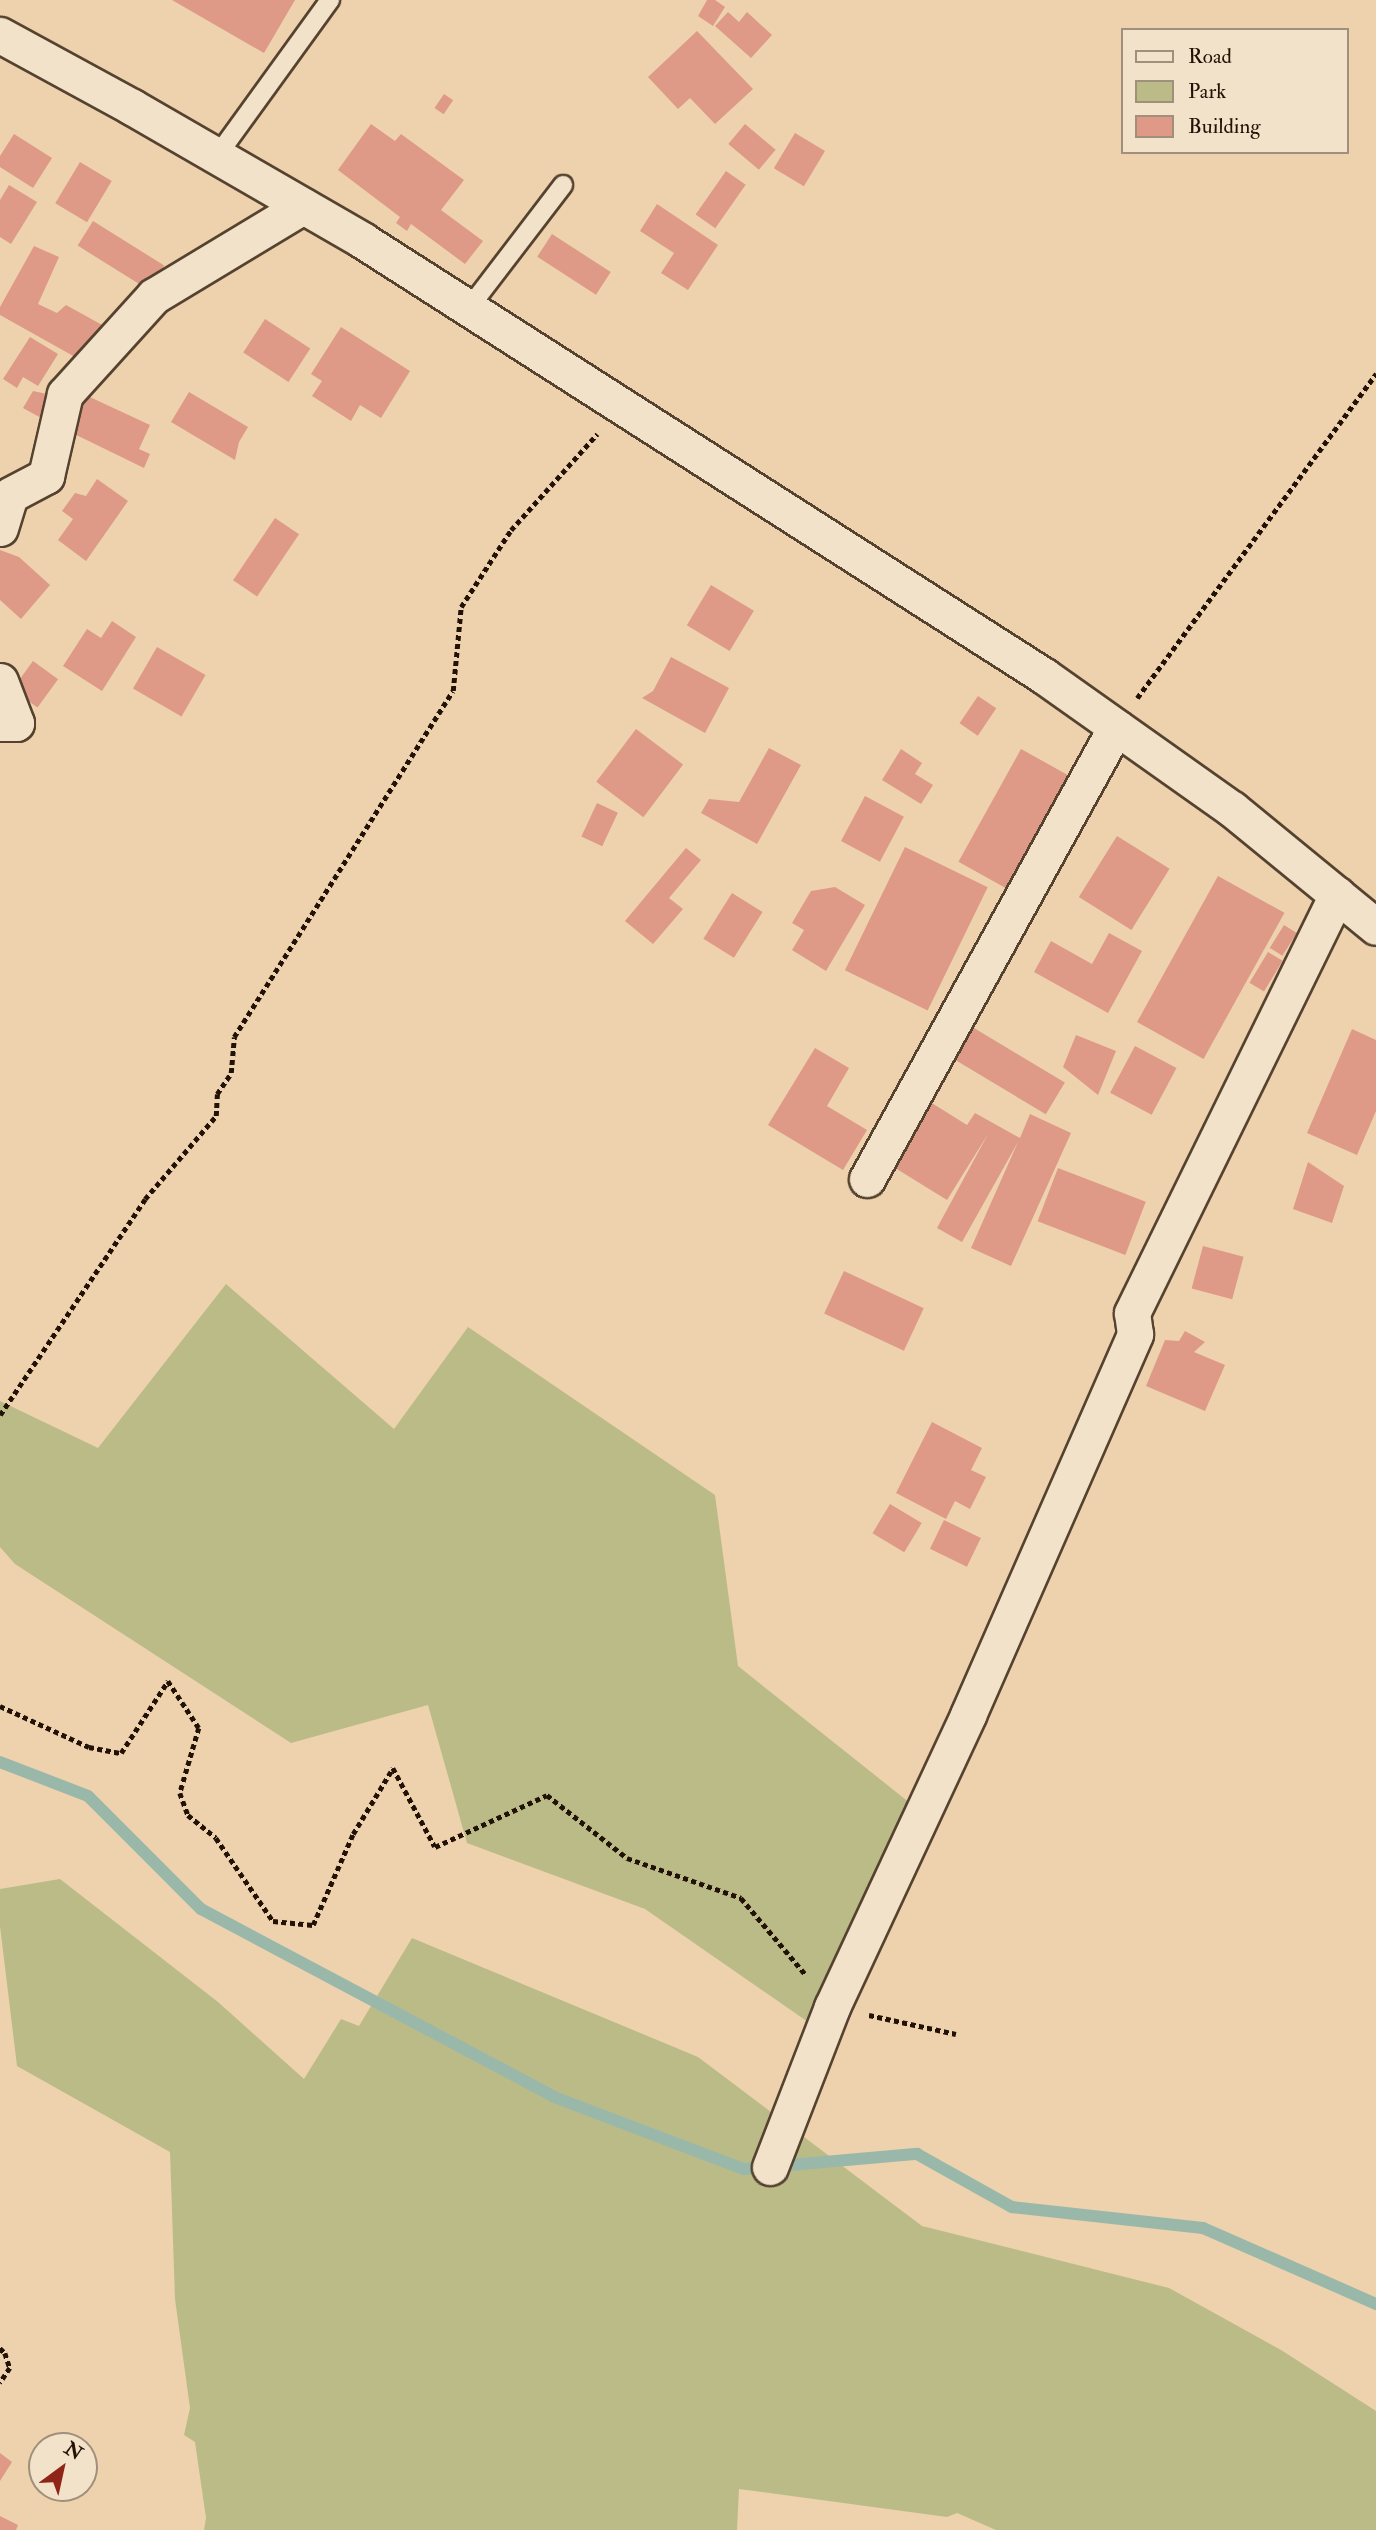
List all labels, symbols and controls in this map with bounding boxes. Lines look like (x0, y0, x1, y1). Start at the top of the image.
legend (1120, 28, 1348, 154)
text: Road (1188, 43, 1232, 70)
text: Park (1188, 78, 1226, 105)
text: Building (1188, 113, 1261, 140)
north arrow (28, 2432, 98, 2502)
text: N (60, 2436, 87, 2466)

